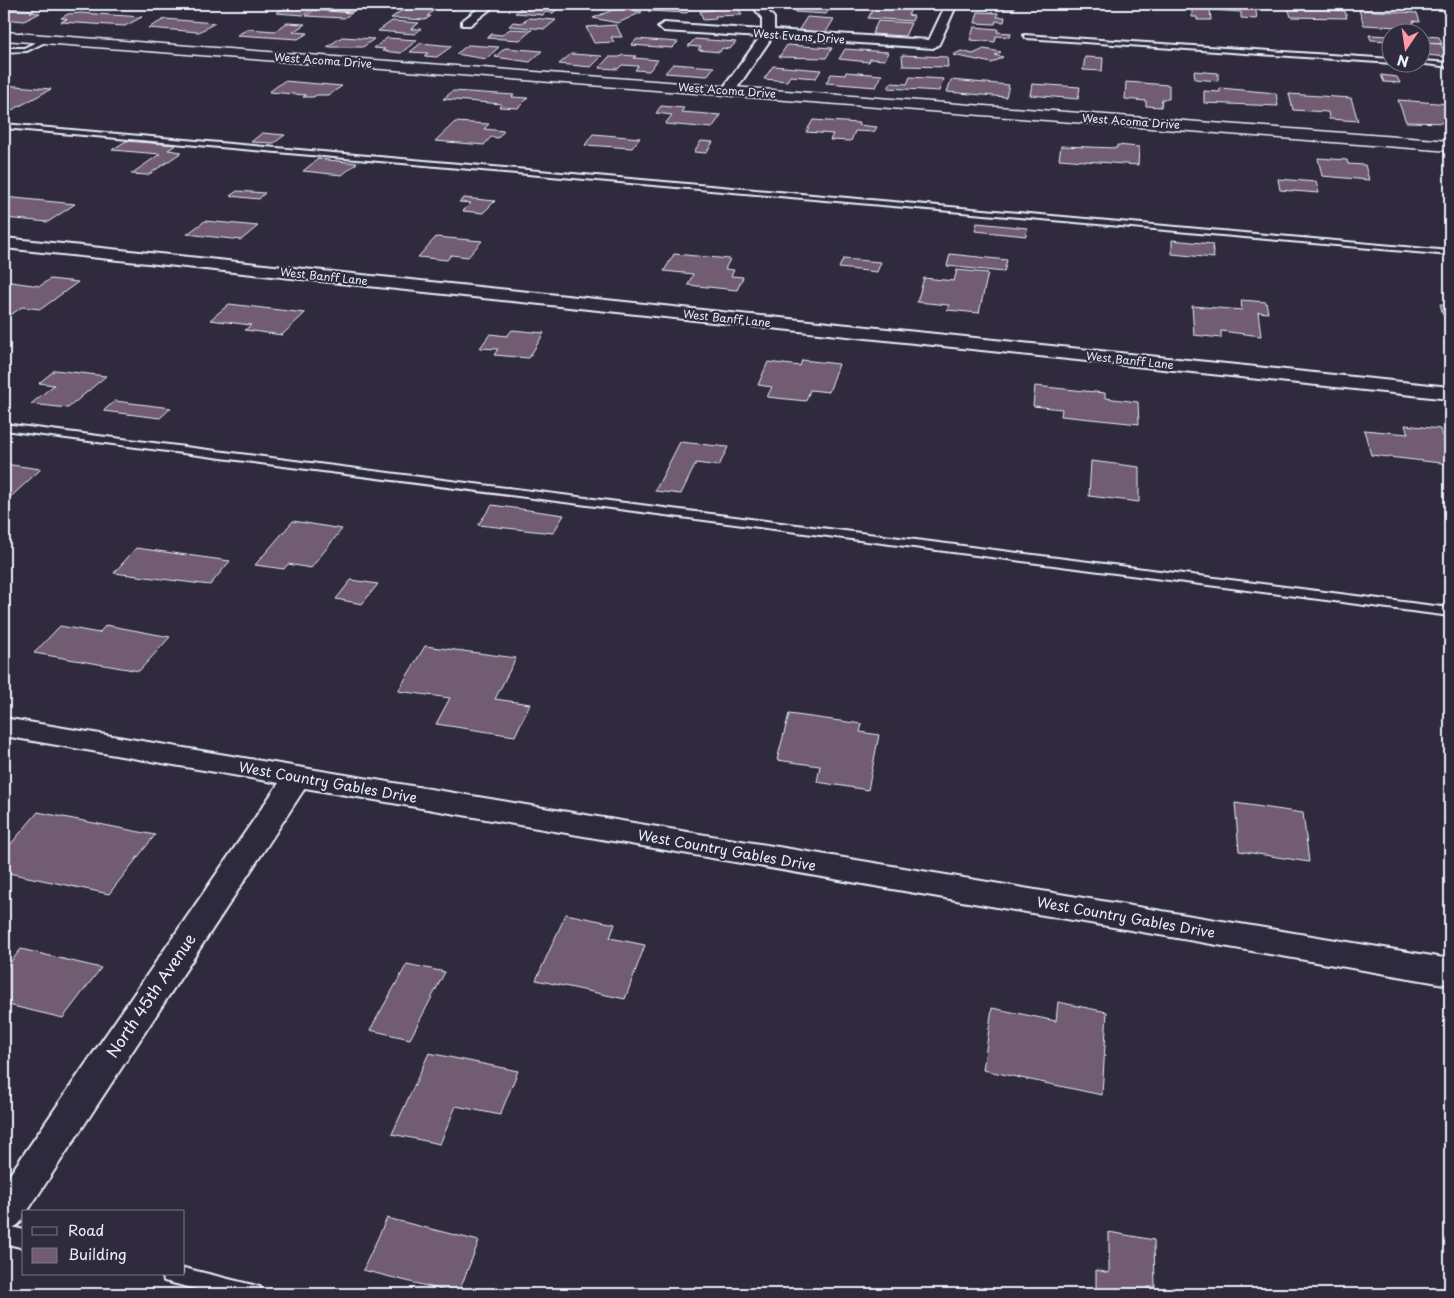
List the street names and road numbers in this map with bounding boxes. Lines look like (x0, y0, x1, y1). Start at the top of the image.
street label: West Evans Drive (753, 24, 846, 48)
street label: West Acoma Drive (274, 48, 373, 72)
street label: West Acoma Drive (678, 78, 777, 102)
street label: West Acoma Drive (1082, 109, 1181, 133)
street label: West Banff Lane (279, 263, 369, 289)
street label: West Banff Lane (682, 305, 772, 331)
street label: West Banff Lane (1085, 347, 1175, 373)
street label: West Country Gables Drive (237, 756, 419, 808)
street label: West Country Gables Drive (636, 824, 818, 876)
street label: West Country Gables Drive (1035, 891, 1217, 943)
street label: North 45th Avenue (99, 928, 201, 1062)

